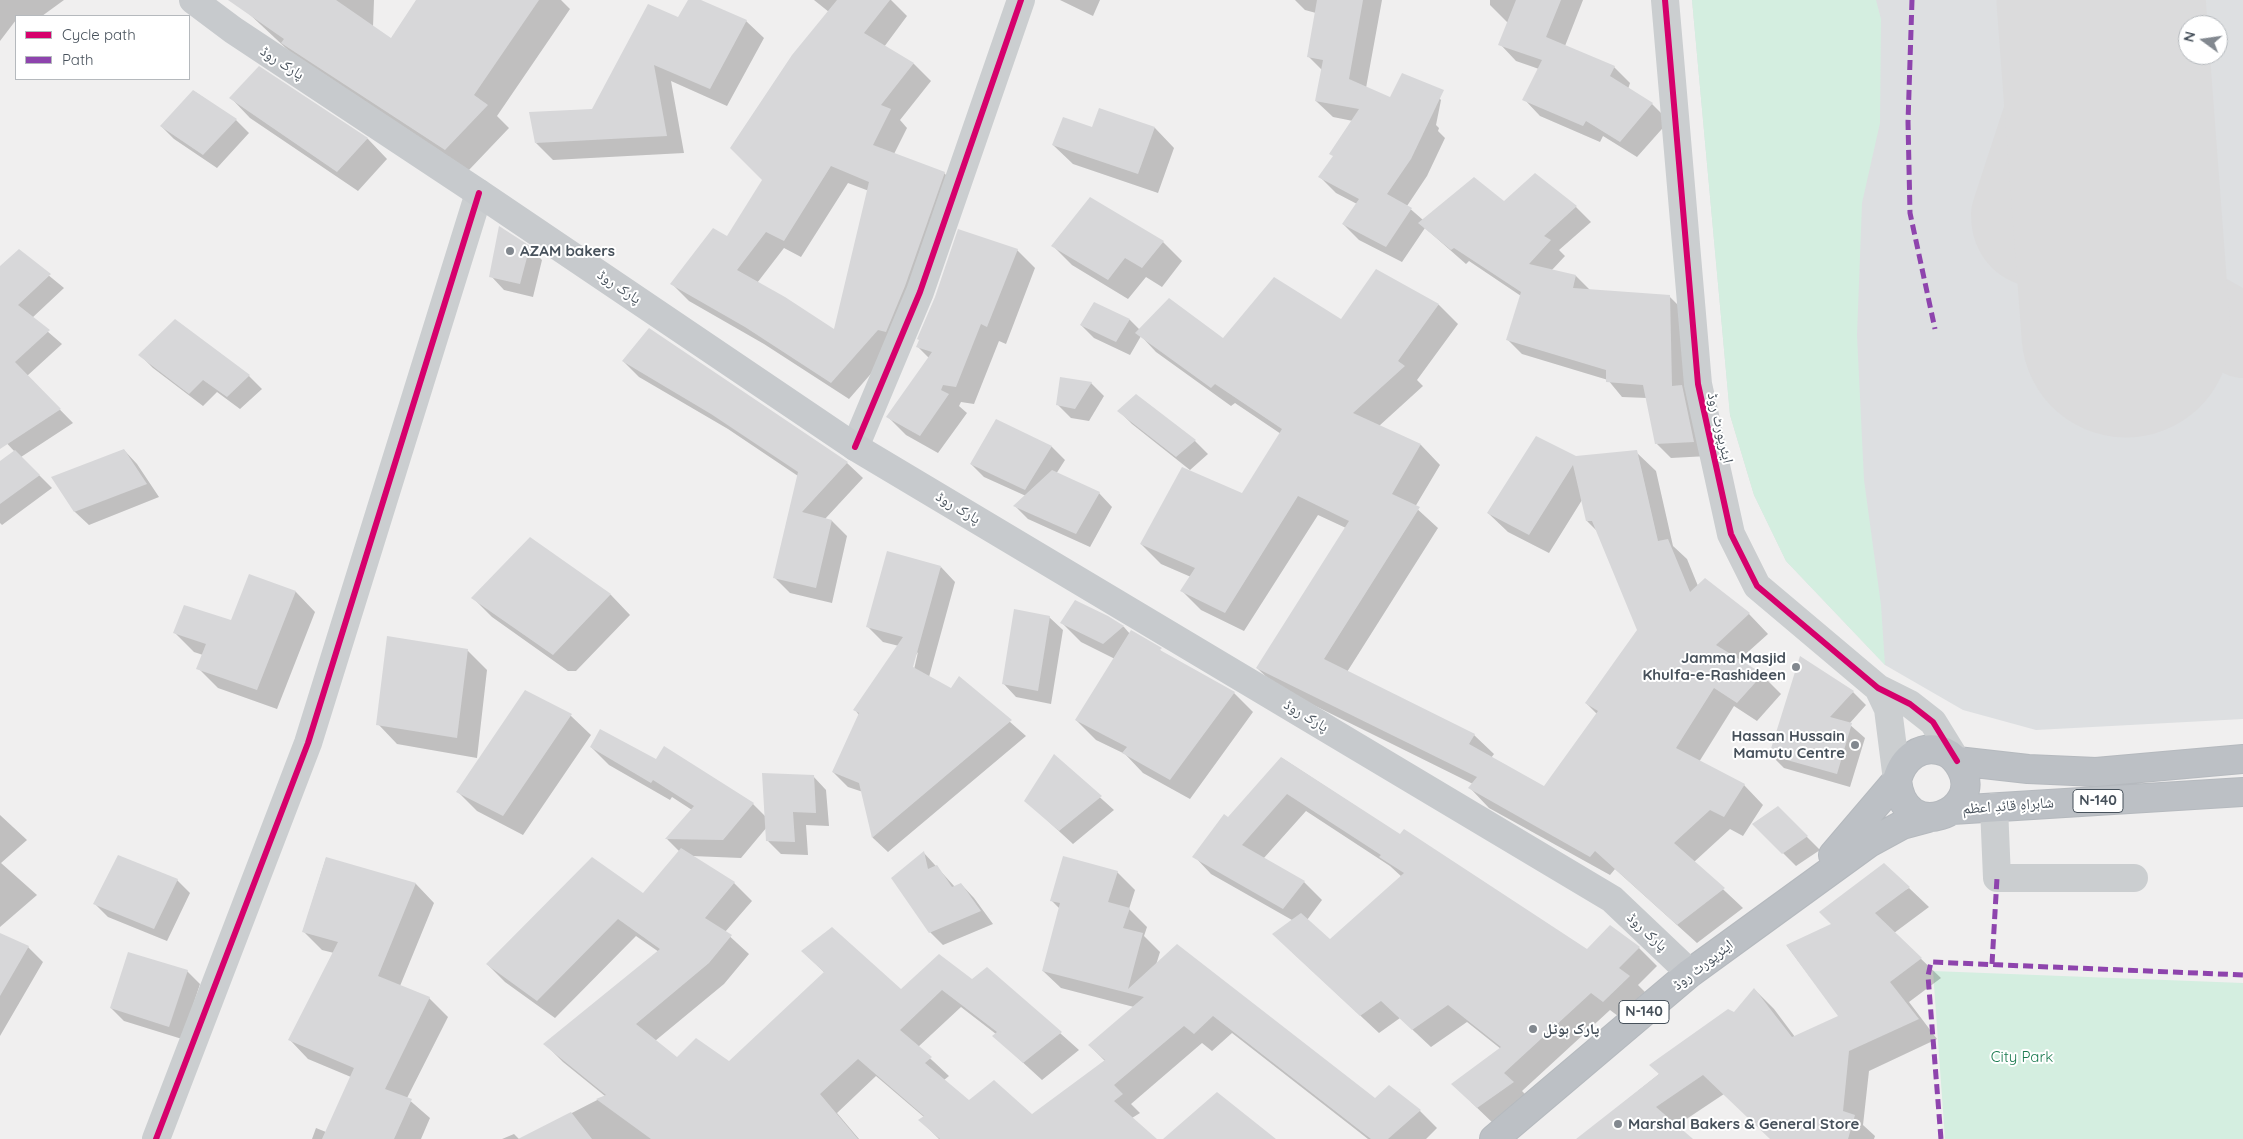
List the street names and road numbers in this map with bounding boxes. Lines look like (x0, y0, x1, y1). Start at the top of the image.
street label: پارک روڈ (257, 42, 307, 84)
street label: پارک روڈ (594, 266, 644, 308)
street label: ایئرپورٹ روڈ (1703, 391, 1737, 465)
street label: پارک روڈ (933, 488, 983, 528)
street label: پارک روڈ (1281, 696, 1331, 736)
road number: N-140 (2073, 789, 2123, 812)
street label: شاہراہِ قائدِ اعظم (1962, 794, 2054, 818)
street label: پارک روڈ (1623, 909, 1671, 955)
street label: ایئرپورٹ روڈ (1669, 936, 1737, 994)
road number: N-140 (1619, 1000, 1669, 1024)

